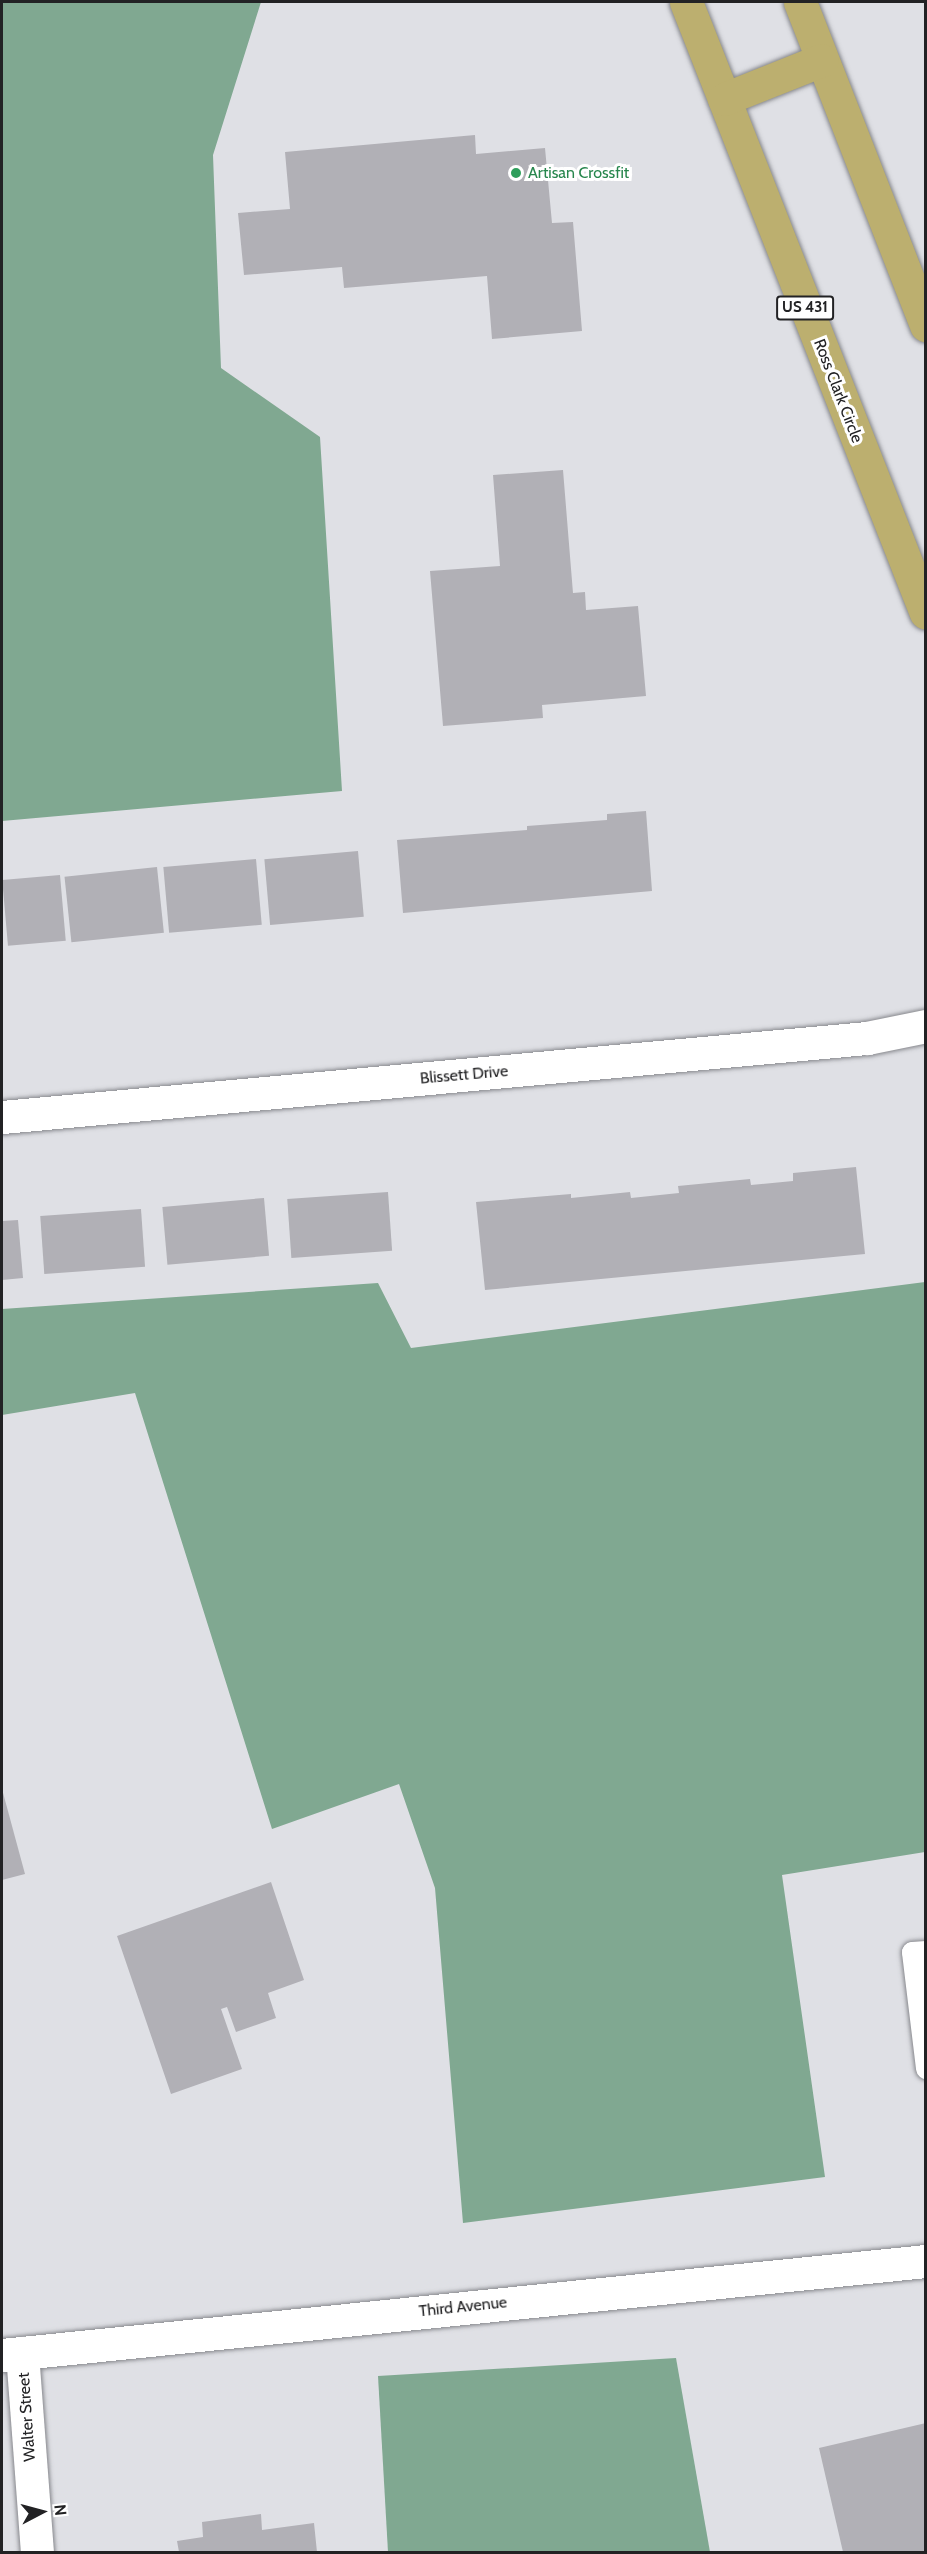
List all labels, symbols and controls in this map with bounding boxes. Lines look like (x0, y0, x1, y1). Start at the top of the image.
place label: Artisan Crossfit (528, 163, 629, 183)
marker: Artisan Crossfit (509, 166, 523, 180)
road number: US 431 (775, 296, 835, 320)
street label: Ross Clark Circle (809, 336, 867, 446)
street label: Blissett Drive (419, 1062, 509, 1088)
street label: Third Avenue (418, 2293, 508, 2321)
street label: Walter Street (14, 2372, 40, 2462)
north arrow (12, 2482, 72, 2542)
text: N (50, 2503, 70, 2517)

